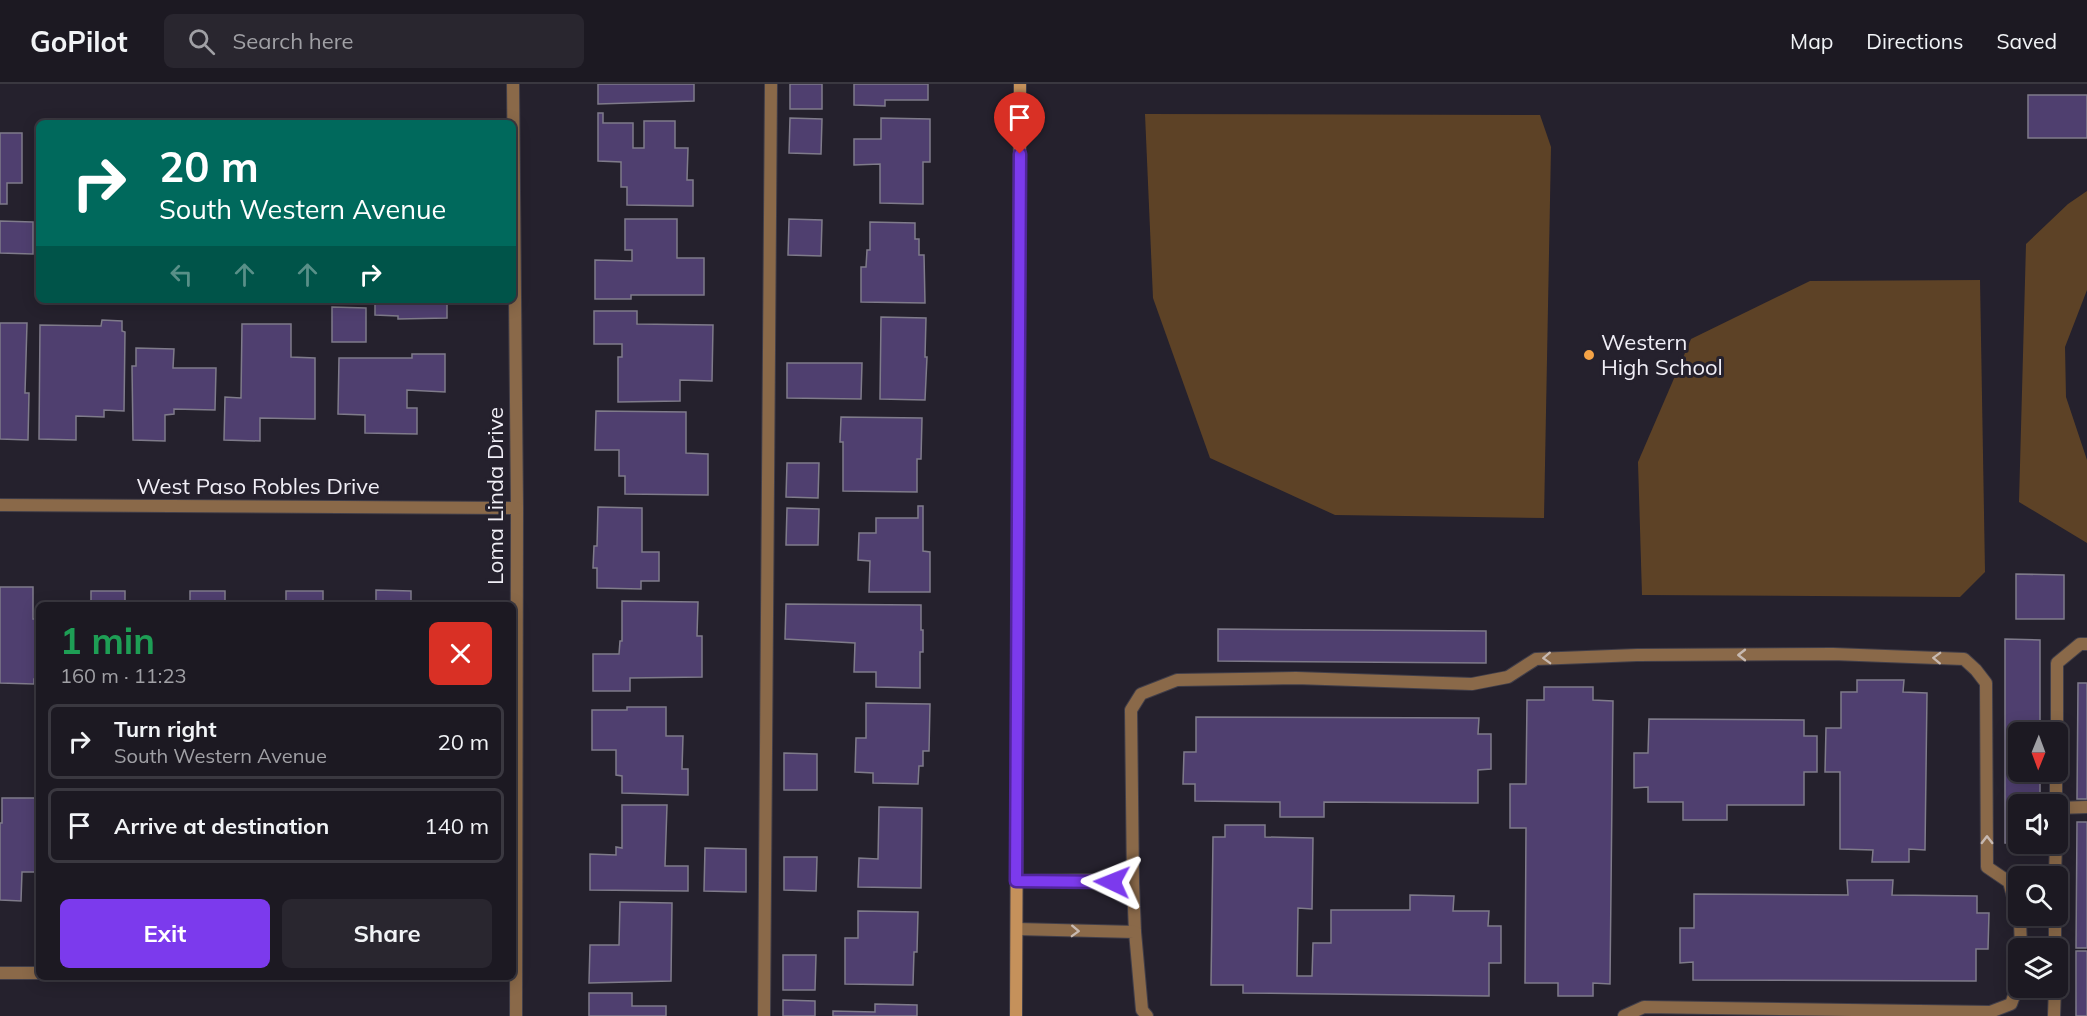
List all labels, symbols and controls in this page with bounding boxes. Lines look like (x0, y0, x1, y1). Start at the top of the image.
search box (164, 14, 584, 68)
text: GoPilot (30, 24, 128, 59)
icon: search (185, 25, 218, 58)
text: Search here (233, 27, 354, 55)
text: Map (1790, 28, 1833, 54)
text: Directions (1866, 28, 1963, 54)
text: Saved (1996, 28, 2057, 54)
pin (994, 92, 1045, 154)
icon: arrive (1003, 101, 1036, 134)
text: 20 m (159, 140, 259, 193)
icon: right (60, 144, 138, 222)
text: South Western Avenue (159, 192, 446, 226)
icon: left (165, 258, 198, 291)
icon: ahead (228, 258, 261, 291)
icon: ahead (291, 258, 324, 291)
icon: right (354, 258, 387, 291)
place label: Western High School (1601, 328, 1723, 381)
marker: Western High School (1582, 348, 1596, 362)
street label: Loma Linda Drive (481, 407, 509, 585)
street label: West Paso Robles Drive (136, 472, 380, 500)
text: 1 min (60, 618, 155, 663)
button: close (429, 622, 492, 685)
one-way arrow (1738, 649, 1747, 661)
one-way arrow (1543, 652, 1552, 665)
one-way arrow (1933, 652, 1942, 664)
text: 160 m · 11:23 (60, 663, 186, 688)
text: Turn right (114, 715, 217, 743)
north arrow (2008, 722, 2068, 782)
map controls (2008, 722, 2068, 998)
icon: right (63, 725, 96, 758)
text: 20 m (438, 728, 489, 756)
text: South Western Avenue (114, 743, 327, 768)
button: sound (2008, 794, 2068, 854)
icon: arrive (63, 809, 96, 842)
text: Arrive at destination (114, 812, 329, 840)
text: 140 m (424, 812, 489, 840)
one-way arrow (1981, 835, 1993, 844)
position arrow (1080, 850, 1144, 914)
button: search (2008, 866, 2068, 926)
button: Exit (60, 899, 270, 968)
button: Share (282, 899, 492, 968)
one-way arrow (1071, 924, 1080, 937)
button: layers (2008, 938, 2068, 998)

